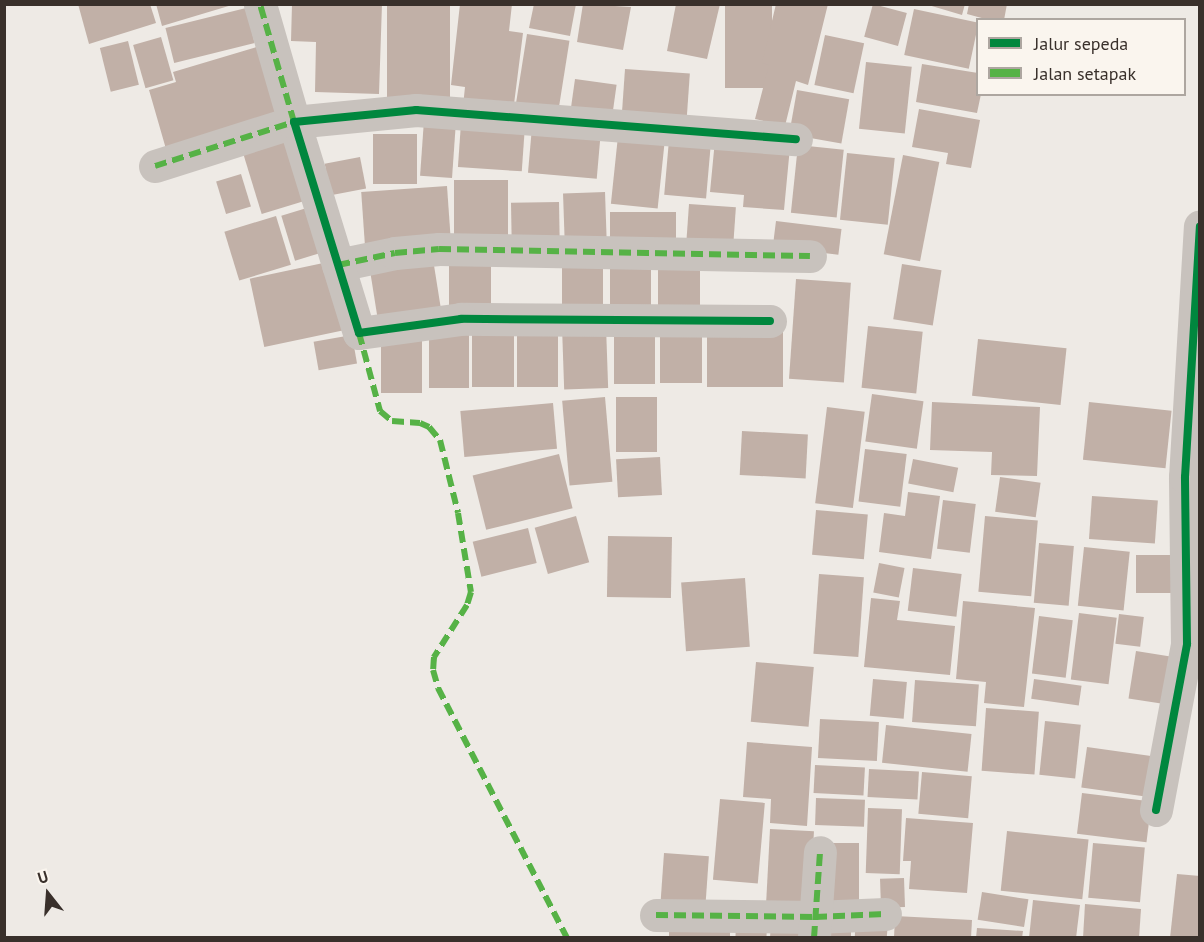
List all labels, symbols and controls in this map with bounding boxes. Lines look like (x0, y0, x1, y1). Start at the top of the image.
legend (976, 18, 1186, 96)
text: Jalur sepeda (1034, 32, 1128, 55)
text: Jalan setapak (1034, 62, 1136, 85)
north arrow (18, 864, 78, 924)
text: U (35, 866, 50, 888)

